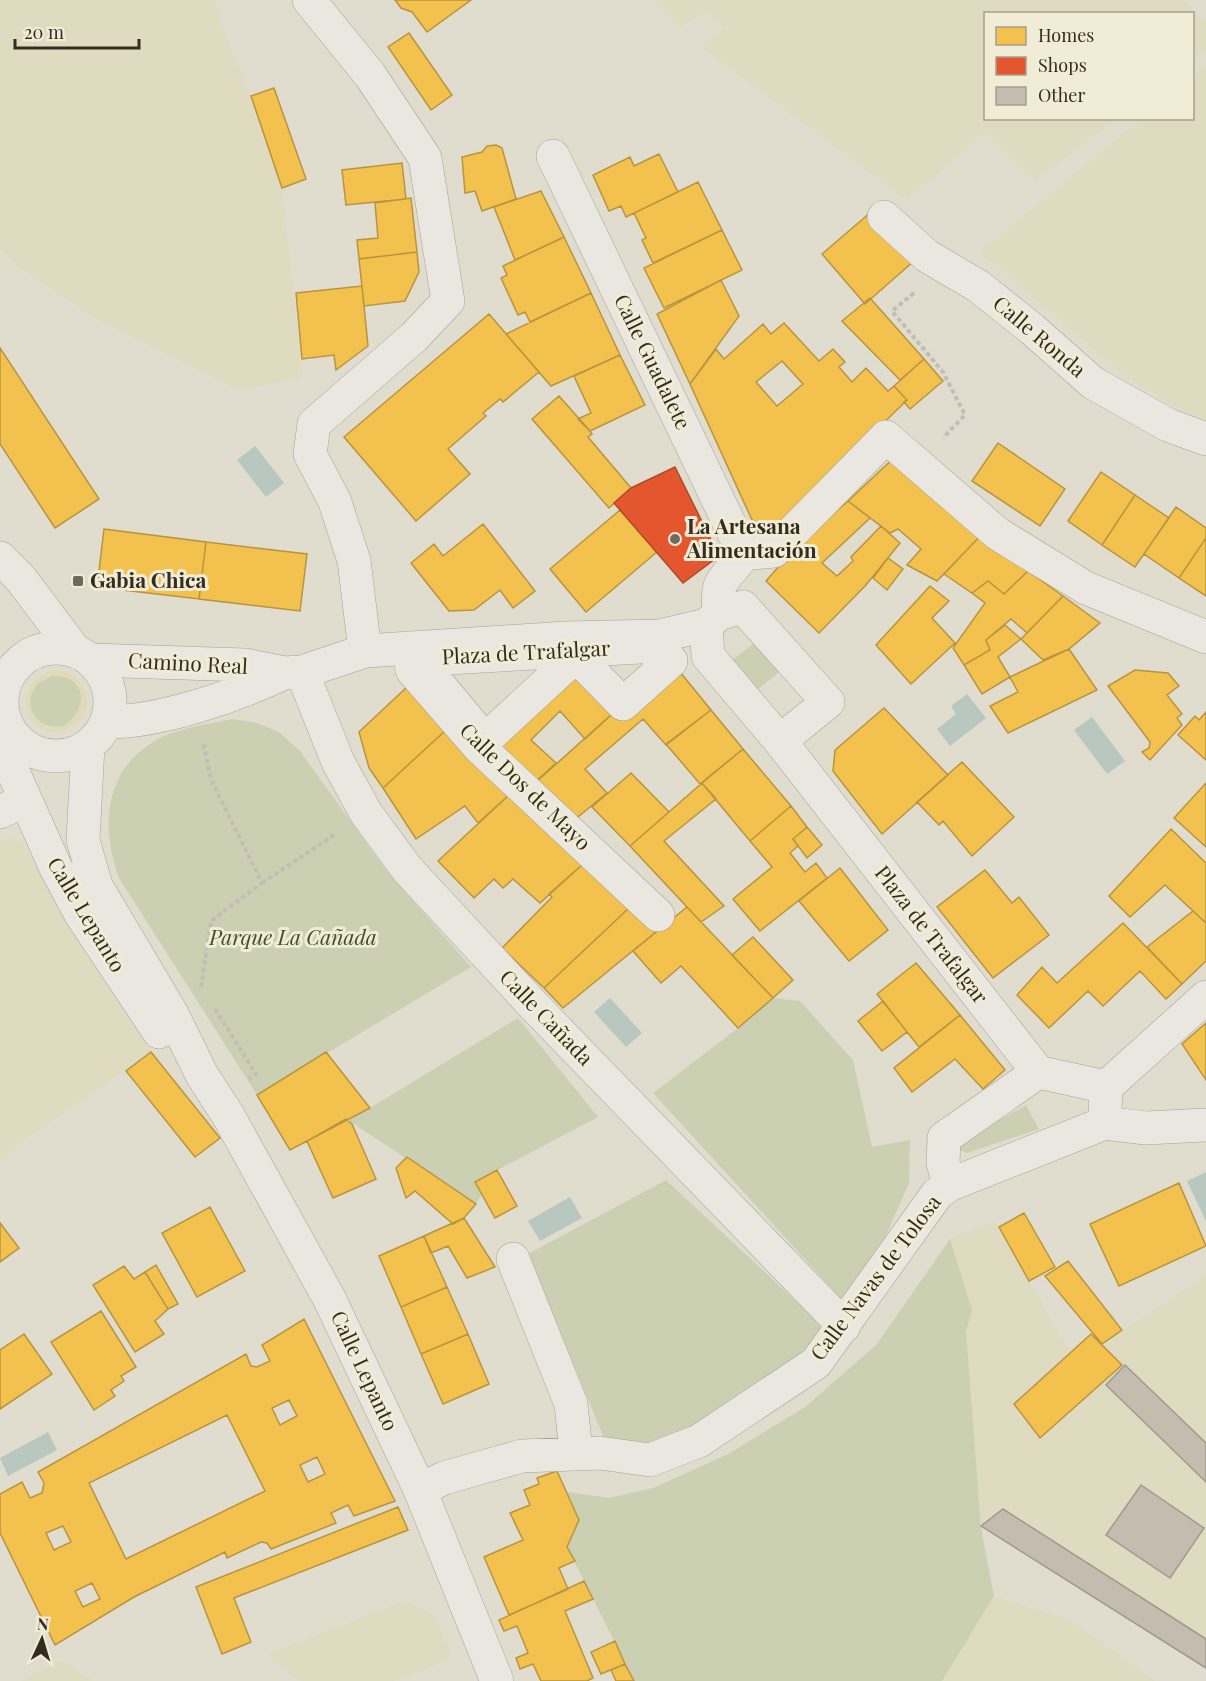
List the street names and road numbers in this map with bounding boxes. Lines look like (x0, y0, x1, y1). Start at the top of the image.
street label: Calle Ronda (988, 288, 1093, 383)
street label: Calle Guadalete (609, 289, 699, 433)
street label: Plaza de Trafalgar (441, 633, 611, 669)
street label: Camino Real (128, 645, 249, 679)
street label: Calle Dos de Mayo (455, 716, 598, 855)
street label: Calle Lepanto (42, 851, 133, 977)
street label: Plaza de Trafalgar (870, 859, 996, 1009)
street label: Calle Cañada (495, 963, 601, 1071)
street label: Calle Navas de Tolosa (803, 1188, 946, 1365)
street label: Calle Lepanto (326, 1305, 406, 1435)

